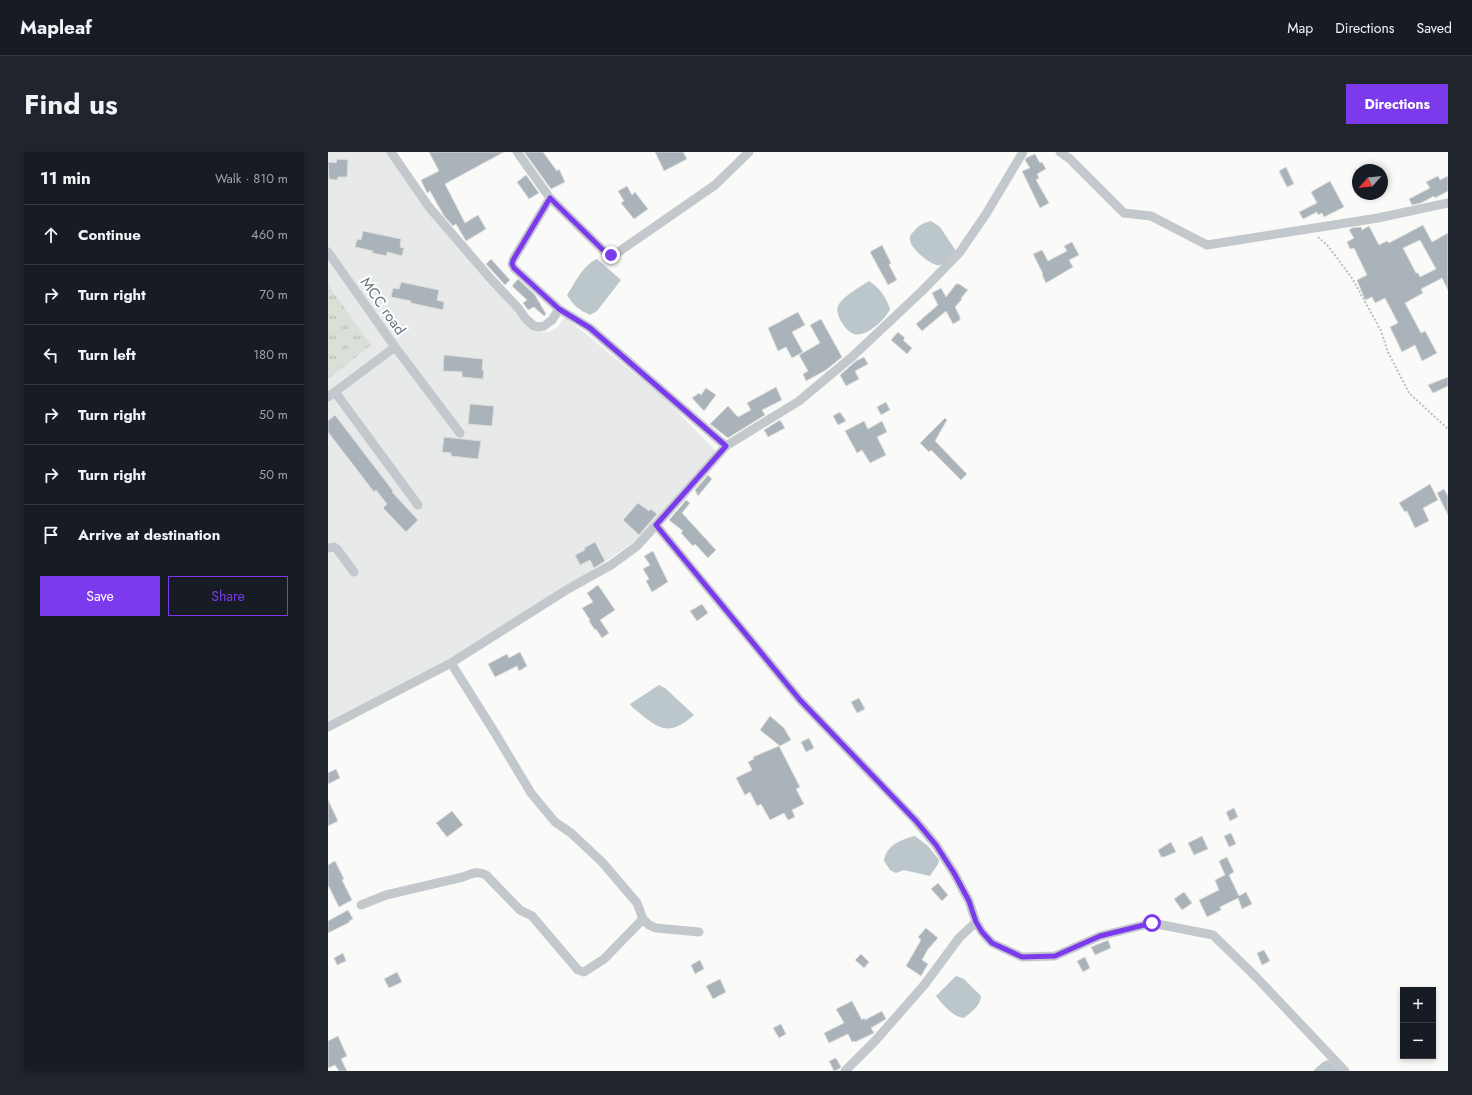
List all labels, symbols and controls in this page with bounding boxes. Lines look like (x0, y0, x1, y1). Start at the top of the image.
text: Mapleaf (20, 14, 92, 41)
text: Map (1287, 18, 1313, 38)
text: Directions (1335, 18, 1395, 38)
text: Saved (1417, 18, 1452, 38)
text: Find us (24, 84, 118, 125)
button: Directions (1346, 84, 1448, 124)
north arrow (1352, 164, 1388, 200)
text: 11 min (40, 166, 91, 190)
text: Walk · 810 m (215, 169, 288, 188)
icon: ahead (40, 224, 62, 246)
text: Continue (78, 224, 141, 246)
text: 460 m (251, 225, 288, 244)
route end (602, 246, 620, 264)
street label: MCC road (355, 273, 411, 339)
icon: right (40, 284, 62, 306)
text: Turn right (78, 284, 146, 306)
text: 70 m (259, 285, 288, 304)
icon: left (40, 344, 62, 366)
text: Turn left (78, 344, 136, 366)
text: 180 m (253, 345, 288, 364)
icon: right (40, 404, 62, 426)
text: Turn right (78, 404, 146, 426)
text: 50 m (259, 405, 288, 424)
icon: right (40, 464, 62, 486)
text: Turn right (78, 464, 146, 486)
text: 50 m (259, 465, 288, 484)
icon: arrive (40, 524, 62, 546)
text: Arrive at destination (78, 524, 220, 546)
button: Save (40, 576, 160, 616)
button: Share (168, 576, 288, 616)
route start (1143, 914, 1161, 932)
map controls (1400, 987, 1436, 1059)
button: + (1400, 987, 1436, 1023)
button: − (1400, 1023, 1436, 1059)

